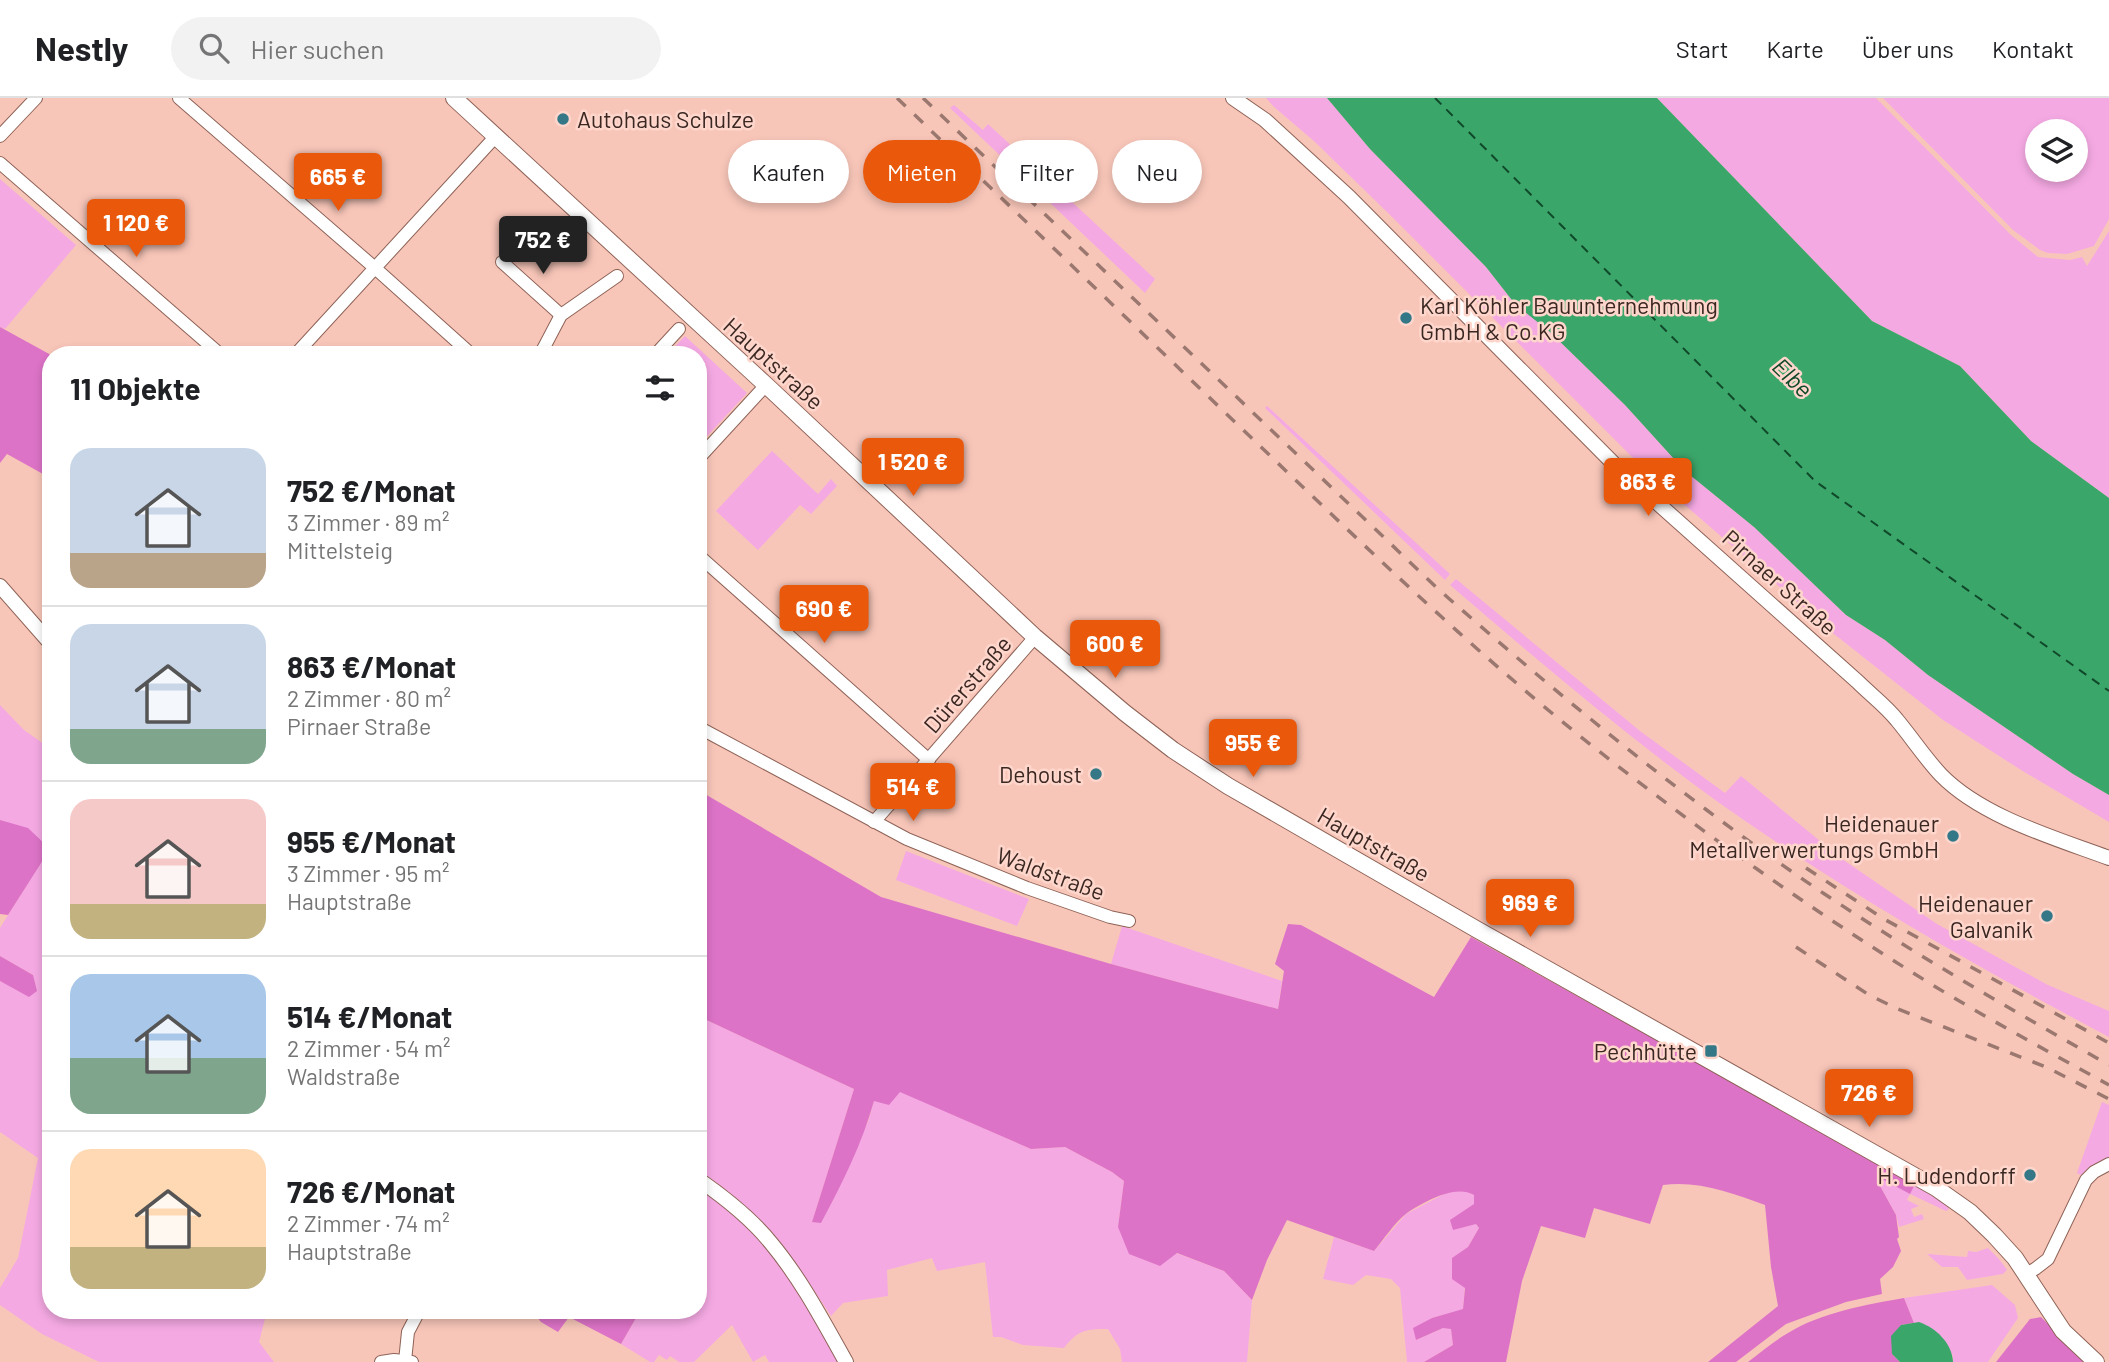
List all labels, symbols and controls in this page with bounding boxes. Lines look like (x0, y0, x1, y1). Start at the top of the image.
search box (171, 17, 661, 80)
text: Nestly (35, 28, 129, 68)
icon: search (195, 29, 233, 67)
text: Hier suchen (251, 33, 384, 64)
text: Start (1676, 34, 1729, 63)
text: Karte (1767, 34, 1824, 63)
text: Über uns (1862, 34, 1954, 63)
text: Kontakt (1992, 34, 2074, 63)
place label: Autohaus Schulze (577, 105, 754, 133)
marker: Autohaus Schulze (555, 111, 571, 127)
map controls (2025, 119, 2088, 182)
button: layers (2025, 119, 2088, 182)
chip: Kaufen (728, 140, 849, 203)
chip: Mieten (863, 140, 981, 203)
chip: Filter (995, 140, 1098, 203)
chip: Neu (1112, 140, 1202, 203)
pin: 665 € (289, 153, 387, 213)
text: 665 € (310, 162, 366, 190)
pin: 1 120 € (71, 200, 201, 259)
text: 1 120 € (103, 208, 169, 236)
pin: 752 € (494, 216, 592, 276)
text: 752 € (515, 225, 571, 253)
place label: Karl Köhler Bauunternehmung GmbH & Co.KG (1420, 291, 1718, 345)
marker: Karl Köhler Bauunternehmung GmbH & Co.KG (1398, 310, 1414, 326)
street label: Hauptstraße (718, 311, 830, 415)
water label: Elbe (1767, 351, 1819, 403)
icon: filters (641, 369, 679, 407)
text: 11 Objekte (70, 370, 201, 406)
pin: 1 520 € (848, 438, 978, 498)
text: 1 520 € (878, 447, 948, 475)
pin: 863 € (1599, 458, 1697, 518)
text: 863 € (1620, 467, 1676, 495)
text: 752 €/Monat (287, 472, 456, 508)
icon: home (126, 476, 210, 560)
text: 3 Zimmer · 89 m² (287, 508, 450, 536)
street label: Pirnaer Straße (1717, 523, 1843, 641)
text: Mittelsteig (287, 536, 393, 564)
pin: 690 € (775, 586, 873, 645)
text: 690 € (796, 594, 852, 622)
pin: 600 € (1066, 620, 1164, 680)
text: 600 € (1086, 629, 1144, 657)
street label: Dürerstraße (917, 630, 1017, 738)
text: 863 €/Monat (287, 648, 456, 684)
icon: home (126, 652, 210, 736)
text: 2 Zimmer · 80 m² (287, 684, 451, 712)
text: Pirnaer Straße (287, 712, 431, 740)
pin: 955 € (1204, 720, 1302, 779)
text: 955 € (1225, 728, 1281, 756)
place label: Dehoust (999, 760, 1082, 788)
pin: 514 € (864, 764, 962, 823)
marker: Dehoust (1088, 766, 1104, 782)
text: 514 € (886, 772, 940, 800)
street label: Hauptstraße (1313, 801, 1435, 887)
place label: Heidenauer Metallverwertungs GmbH (1689, 809, 1940, 863)
text: 955 €/Monat (287, 823, 456, 859)
icon: home (126, 827, 210, 911)
marker: Heidenauer Metallverwertungs GmbH (1945, 828, 1961, 844)
street label: Waldstraße (993, 840, 1109, 906)
text: 3 Zimmer · 95 m² (287, 859, 449, 887)
pin: 969 € (1481, 880, 1579, 939)
text: Hauptstraße (287, 887, 412, 915)
text: 969 € (1502, 888, 1558, 916)
place label: Heidenauer Galvanik (1918, 889, 2034, 943)
marker: Heidenauer Galvanik (2039, 908, 2055, 924)
text: 514 €/Monat (287, 998, 452, 1034)
icon: home (126, 1002, 210, 1086)
text: 2 Zimmer · 54 m² (287, 1034, 451, 1062)
place label: Pechhütte (1594, 1037, 1697, 1065)
marker: Pechhütte (1703, 1043, 1719, 1059)
text: Waldstraße (287, 1062, 400, 1090)
pin: 726 € (1820, 1070, 1918, 1129)
text: 726 € (1841, 1078, 1897, 1106)
place label: H. Ludendorff (1877, 1161, 2016, 1189)
marker: H. Ludendorff (2022, 1167, 2038, 1183)
text: 726 €/Monat (287, 1173, 455, 1209)
icon: home (126, 1177, 210, 1261)
text: 2 Zimmer · 74 m² (287, 1209, 450, 1237)
text: Hauptstraße (287, 1237, 412, 1265)

